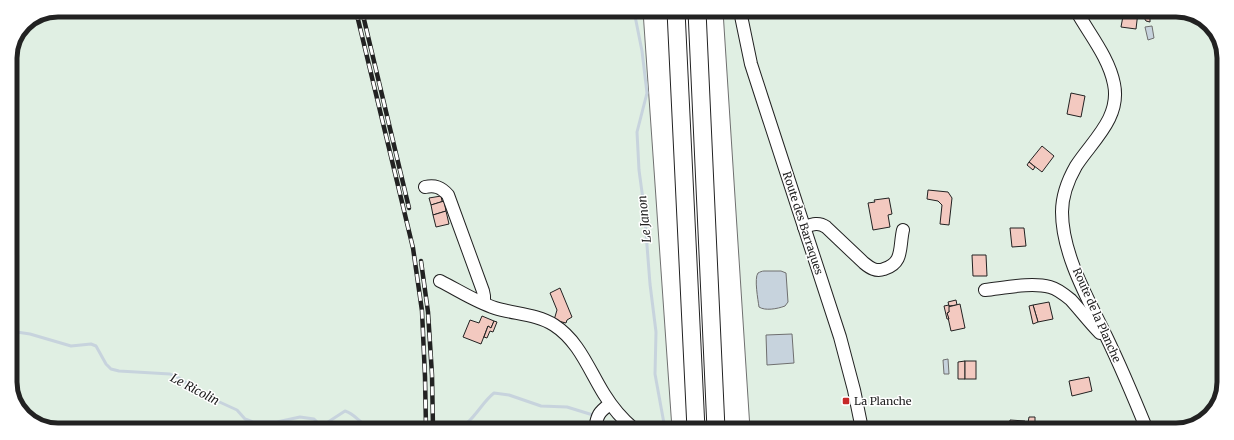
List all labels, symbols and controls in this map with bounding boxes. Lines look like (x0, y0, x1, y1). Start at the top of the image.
street label: Route des Barraques (780, 170, 826, 276)
water label: Le Janon (634, 195, 654, 243)
street label: Route de la Planche (1070, 266, 1124, 365)
water label: Le Ricolin (168, 370, 222, 408)
place label: La Planche (854, 394, 912, 408)
marker: La Planche (841, 396, 851, 406)

